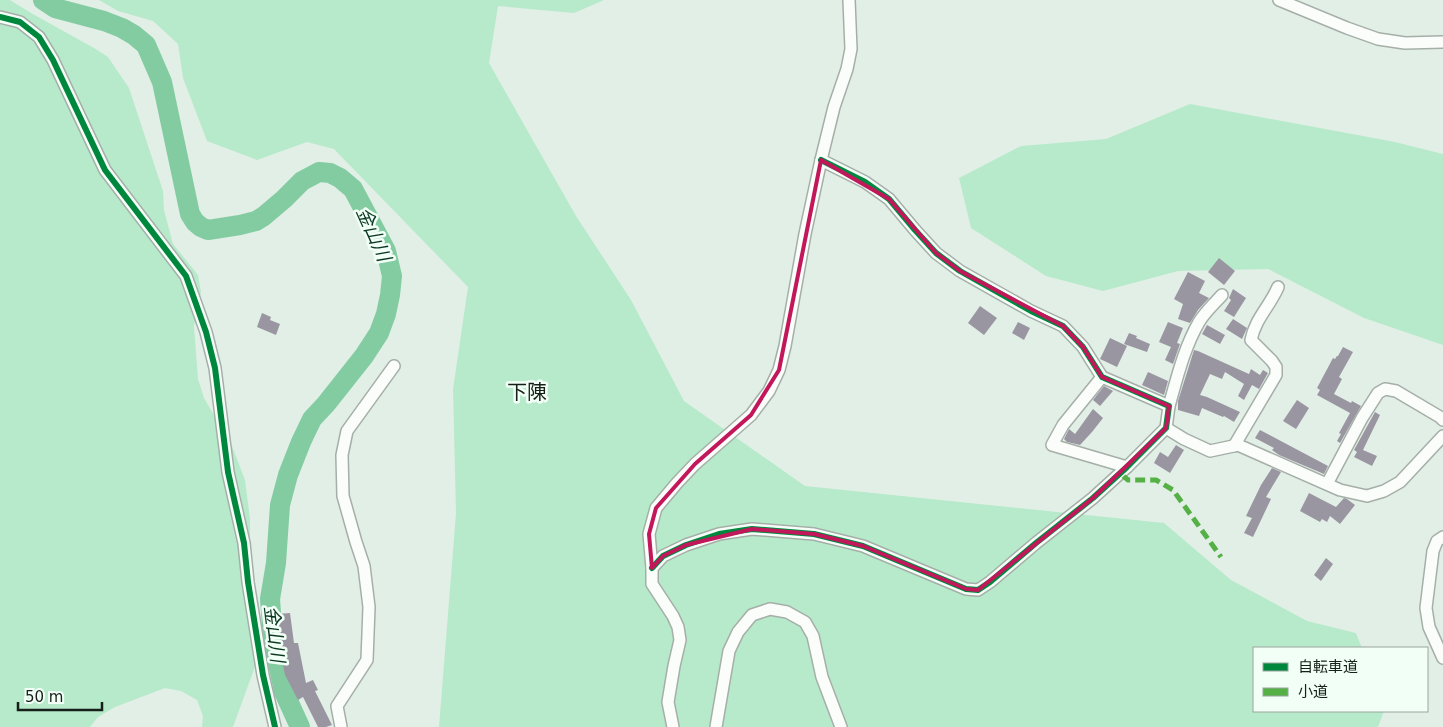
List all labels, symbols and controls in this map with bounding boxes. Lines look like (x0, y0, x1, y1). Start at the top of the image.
water label: 金山川 (352, 203, 396, 266)
district label: 下陳 (507, 380, 547, 404)
water label: 金山川 (261, 604, 290, 666)
legend (1253, 647, 1428, 712)
text: 自転車道 (1298, 658, 1358, 676)
scale bar (18, 680, 101, 712)
text: 小道 (1298, 683, 1328, 701)
text: 50 m (25, 688, 63, 706)

